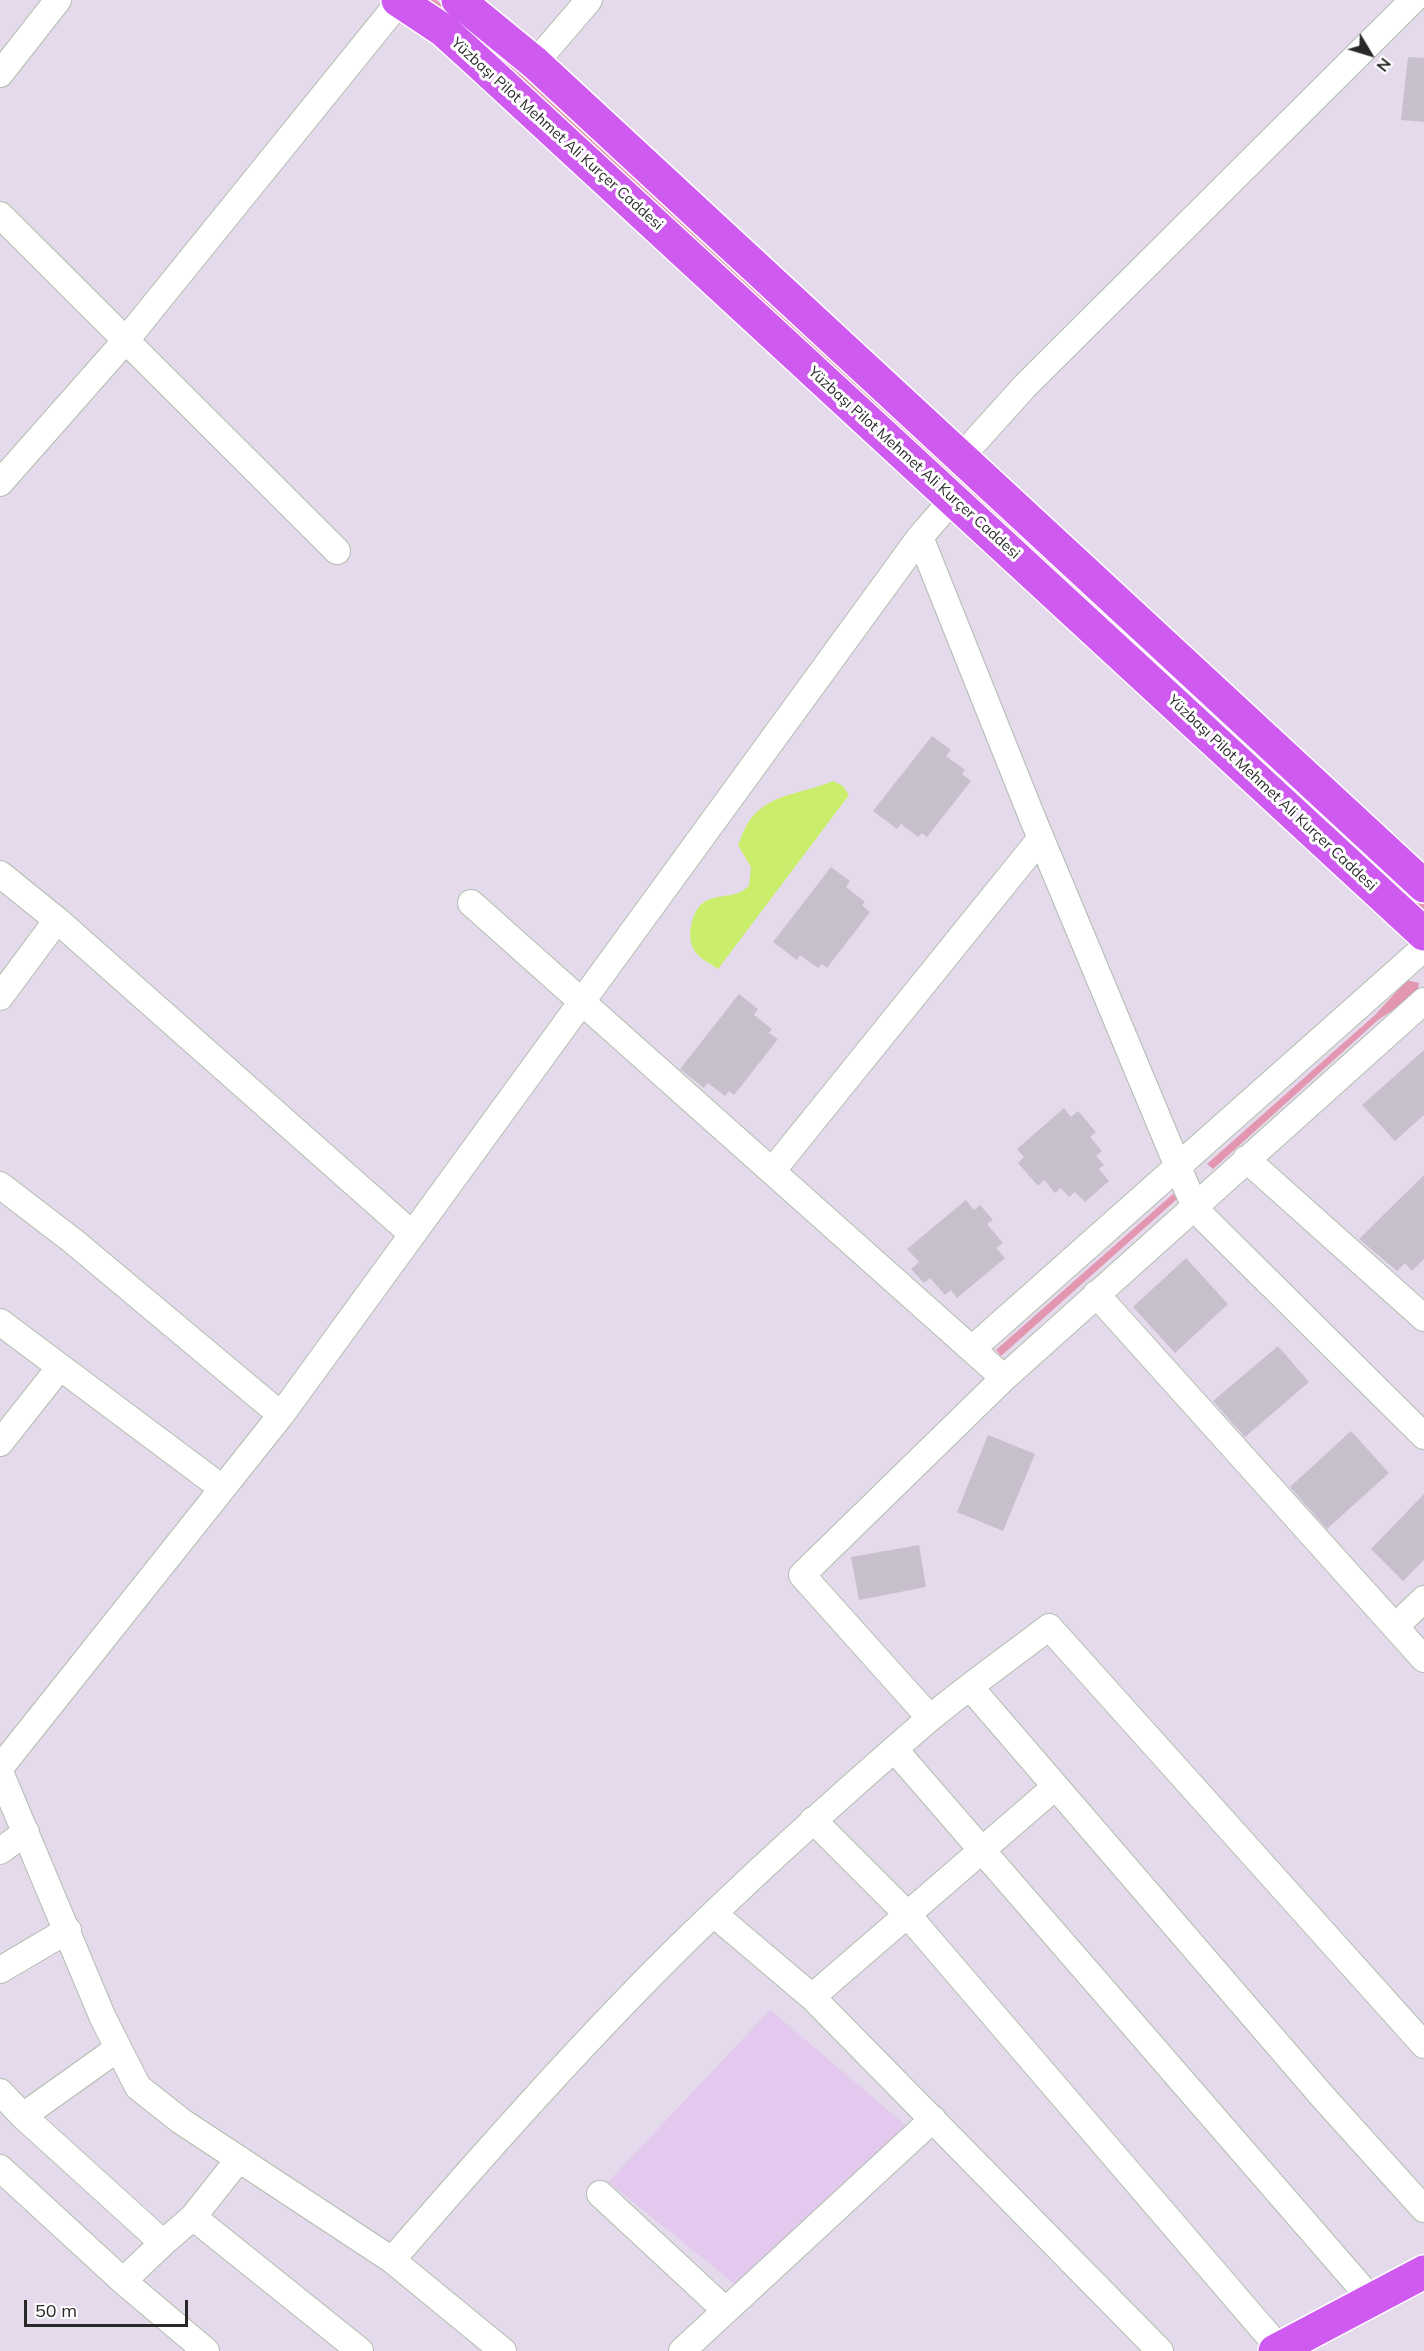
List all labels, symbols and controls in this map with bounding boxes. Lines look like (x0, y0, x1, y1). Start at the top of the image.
north arrow (1340, 24, 1400, 84)
street label: Yüzbaşı Pilot Mehmet Ali Kurçer Caddesi (447, 34, 667, 234)
text: N (1373, 54, 1396, 76)
street label: Yüzbaşı Pilot Mehmet Ali Kurçer Caddesi (804, 363, 1024, 563)
street label: Yüzbaşı Pilot Mehmet Ali Kurçer Caddesi (1164, 691, 1380, 895)
scale bar (27, 2288, 190, 2326)
text: 50 m (35, 2299, 77, 2322)

